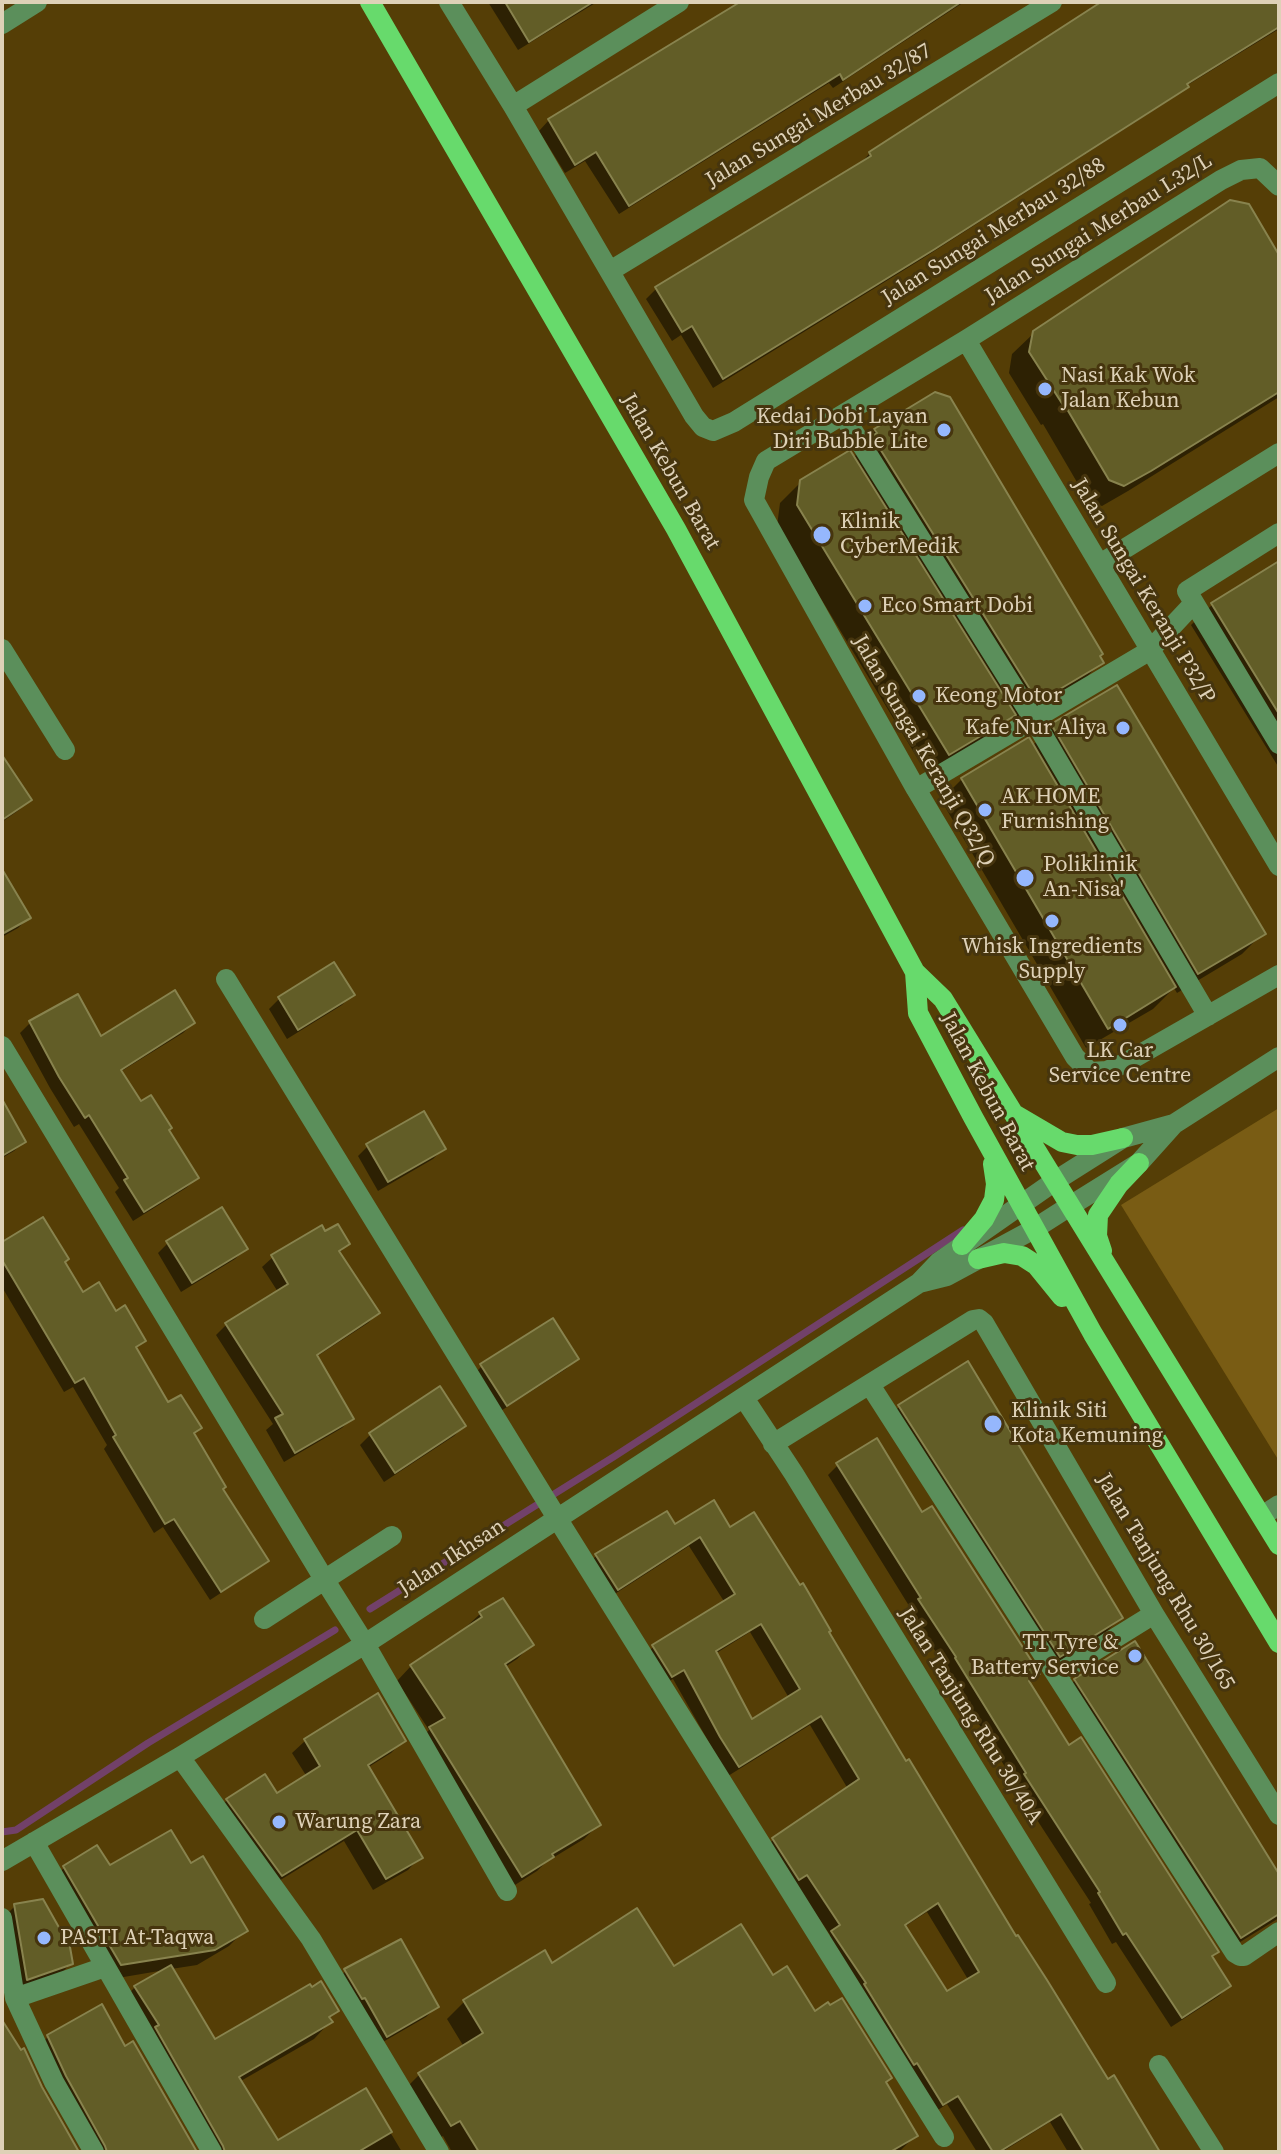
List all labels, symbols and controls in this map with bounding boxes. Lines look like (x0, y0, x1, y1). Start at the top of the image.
street label: Jalan Sungai Merbau 32/87 (701, 38, 937, 194)
street label: Jalan Sungai Merbau L32/L (981, 148, 1217, 310)
street label: Jalan Sungai Merbau 32/88 (877, 152, 1111, 312)
place label: Nasi Kak Wok Jalan Kebun (1061, 363, 1196, 414)
marker: Nasi Kak Wok Jalan Kebun (1036, 380, 1054, 398)
street label: Jalan Kebun Barat (615, 389, 725, 555)
place label: Kedai Dobi Layan Diri Bubble Lite (756, 404, 928, 456)
marker: Kedai Dobi Layan Diri Bubble Lite (935, 421, 953, 439)
street label: Jalan Sungai Keranji P32/P (1065, 474, 1221, 708)
place label: Klinik CyberMedik (840, 509, 959, 560)
marker: Klinik CyberMedik (811, 524, 833, 546)
place label: Eco Smart Dobi (881, 593, 1033, 619)
marker: Eco Smart Dobi (856, 597, 874, 615)
street label: Jalan Sungai Keranji Q32/Q (846, 631, 1000, 871)
place label: Keong Motor (935, 683, 1062, 709)
marker: Keong Motor (910, 687, 928, 705)
place label: Kafe Nur Aliya (965, 715, 1107, 741)
marker: Kafe Nur Aliya (1114, 719, 1132, 737)
place label: AK HOME Furnishing (1001, 784, 1109, 836)
marker: AK HOME Furnishing (976, 801, 994, 819)
place label: Poliklinik An-Nisa' (1043, 852, 1138, 904)
marker: Poliklinik An-Nisa' (1014, 867, 1036, 889)
marker: Whisk Ingredients Supply (1043, 912, 1061, 930)
place label: Whisk Ingredients Supply (962, 934, 1142, 986)
street label: Jalan Kebun Barat (934, 1008, 1040, 1176)
marker: LK Car Service Centre (1111, 1016, 1129, 1034)
place label: LK Car Service Centre (1049, 1038, 1191, 1090)
place label: Klinik Siti Kota Kemuning (1011, 1398, 1163, 1450)
marker: Klinik Siti Kota Kemuning (982, 1413, 1004, 1435)
street label: Jalan Tanjung Rhu 30/165 (1090, 1469, 1240, 1695)
street label: Jalan Ikhsan (394, 1514, 510, 1602)
street label: Jalan Tanjung Rhu 30/40A (892, 1602, 1048, 1830)
place label: TT Tyre & Battery Service (971, 1630, 1119, 1682)
marker: TT Tyre & Battery Service (1126, 1647, 1144, 1665)
place label: Warung Zara (295, 1809, 421, 1835)
marker: Warung Zara (270, 1813, 288, 1831)
place label: PASTI At-Taqwa (60, 1925, 215, 1951)
marker: PASTI At-Taqwa (35, 1929, 53, 1947)

